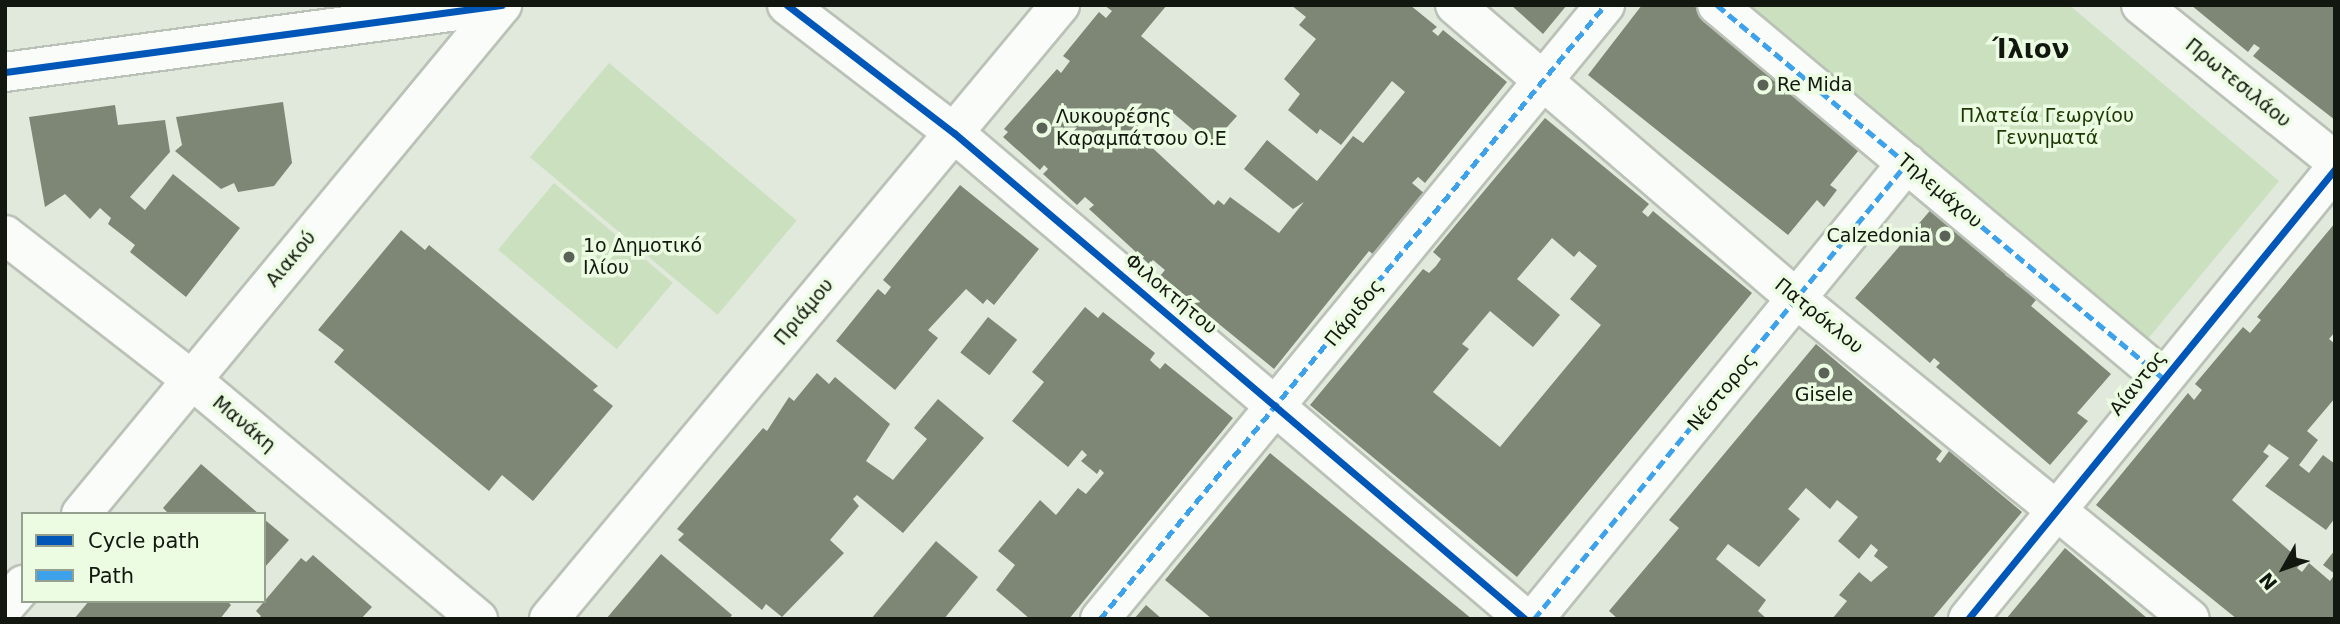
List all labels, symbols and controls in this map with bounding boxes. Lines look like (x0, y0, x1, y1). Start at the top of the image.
district label: Ίλιον (1993, 34, 2069, 66)
street label: Πρωτεσιλάου (2181, 34, 2295, 132)
place label: Re Mida (1777, 74, 1852, 96)
marker: Re Mida (1755, 77, 1771, 93)
park label: Πλατεία Γεωργίου Γεννηματά (1960, 105, 2134, 149)
place label: Λυκουρέσης Καραμπάτσου Ο.Ε (1056, 106, 1227, 150)
marker: Λυκουρέσης Καραμπάτσου Ο.Ε (1034, 120, 1050, 136)
street label: Τηλεμάχου (1893, 149, 1987, 233)
place label: Calzedonia (1826, 225, 1931, 247)
street label: Αιακού (261, 226, 321, 292)
marker: Calzedonia (1937, 228, 1953, 244)
place label: 1ο Δημοτικό Ιλίου (583, 235, 702, 279)
marker: 1ο Δημοτικό Ιλίου (561, 249, 577, 265)
street label: Φιλοκτήτου (1120, 249, 1222, 339)
street label: Πατρόκλου (1770, 273, 1868, 359)
street label: Πριάμου (770, 274, 838, 350)
street label: Πάριδος (1320, 275, 1388, 351)
street label: Αίαντος (2105, 346, 2171, 420)
street label: Νέστορος (1683, 349, 1761, 435)
marker: Gisele (1816, 365, 1832, 381)
place label: Gisele (1795, 384, 1853, 406)
street label: Μανάκη (208, 391, 280, 457)
legend (21, 512, 266, 603)
text: Cycle path (88, 529, 200, 553)
north arrow (2249, 533, 2319, 603)
text: Path (88, 564, 134, 588)
text: N (2254, 568, 2281, 595)

